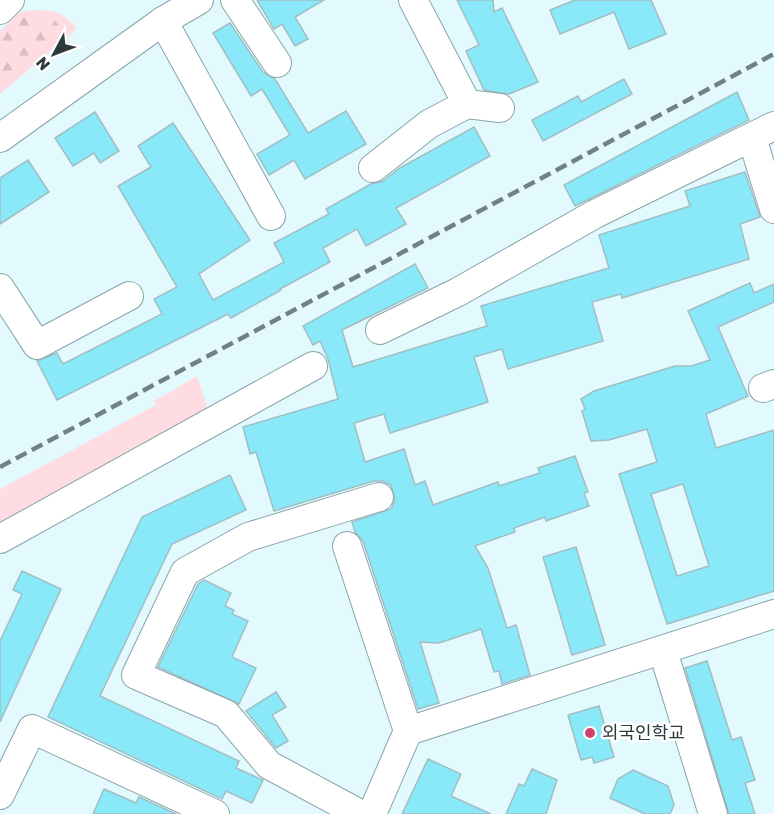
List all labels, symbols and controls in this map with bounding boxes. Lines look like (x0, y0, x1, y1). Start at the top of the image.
north arrow (24, 24, 84, 84)
text: N (32, 53, 54, 74)
place label: 외국인학교 (602, 722, 685, 744)
marker: 외국인학교 (583, 726, 597, 740)

